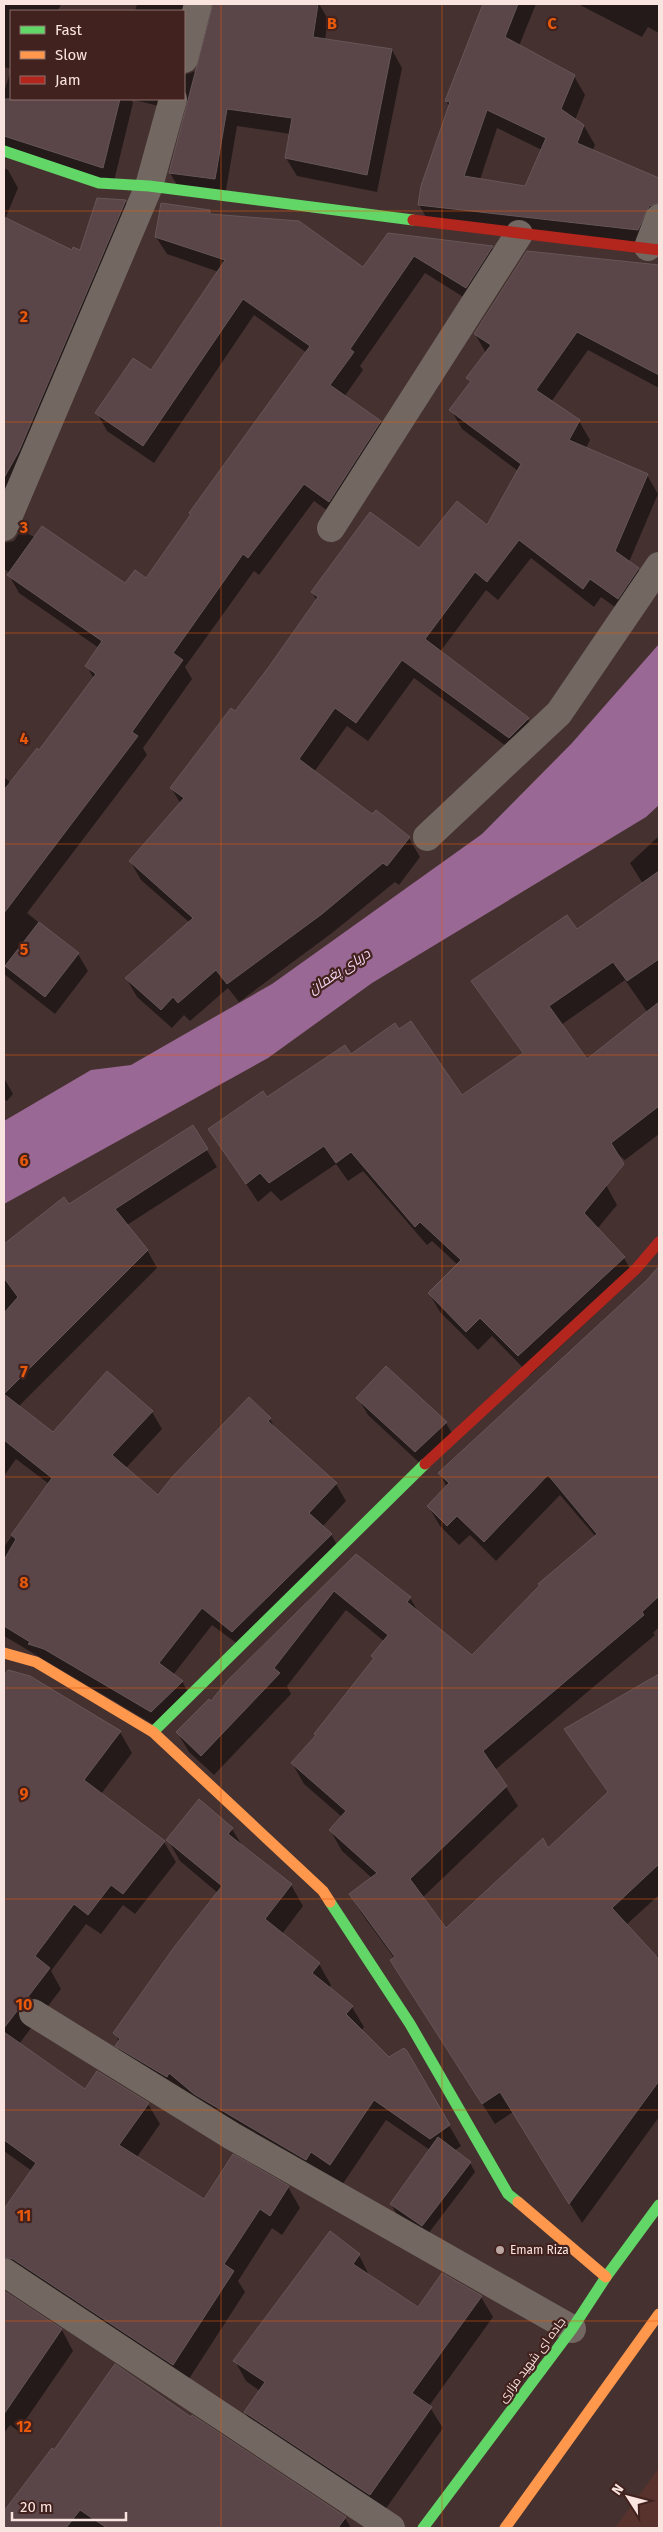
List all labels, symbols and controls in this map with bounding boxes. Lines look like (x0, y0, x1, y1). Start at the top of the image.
legend (10, 10, 185, 100)
text: B (327, 14, 337, 33)
text: C (547, 14, 557, 33)
text: Fast (55, 21, 82, 39)
text: Slow (55, 46, 87, 64)
text: Jam (55, 71, 81, 89)
text: 2 (20, 307, 28, 326)
text: 3 (19, 518, 28, 537)
text: 4 (19, 729, 29, 748)
text: 5 (20, 940, 29, 959)
water label: دریای پغمان (305, 945, 375, 998)
text: 6 (19, 1151, 29, 1170)
text: 7 (20, 1362, 28, 1381)
text: 8 (19, 1573, 29, 1592)
text: 9 (20, 1784, 29, 1803)
text: 10 (16, 1995, 32, 2014)
text: 11 (17, 2206, 31, 2225)
place label: Emam Riza (510, 2243, 569, 2257)
marker: Emam Riza (494, 2244, 506, 2256)
street label: جاده ای شهید مزاری (495, 2315, 569, 2405)
text: 12 (16, 2417, 32, 2436)
north arrow (603, 2472, 653, 2522)
text: N (608, 2481, 627, 2498)
scale bar (12, 2490, 126, 2522)
text: 20 m (20, 2498, 53, 2516)

